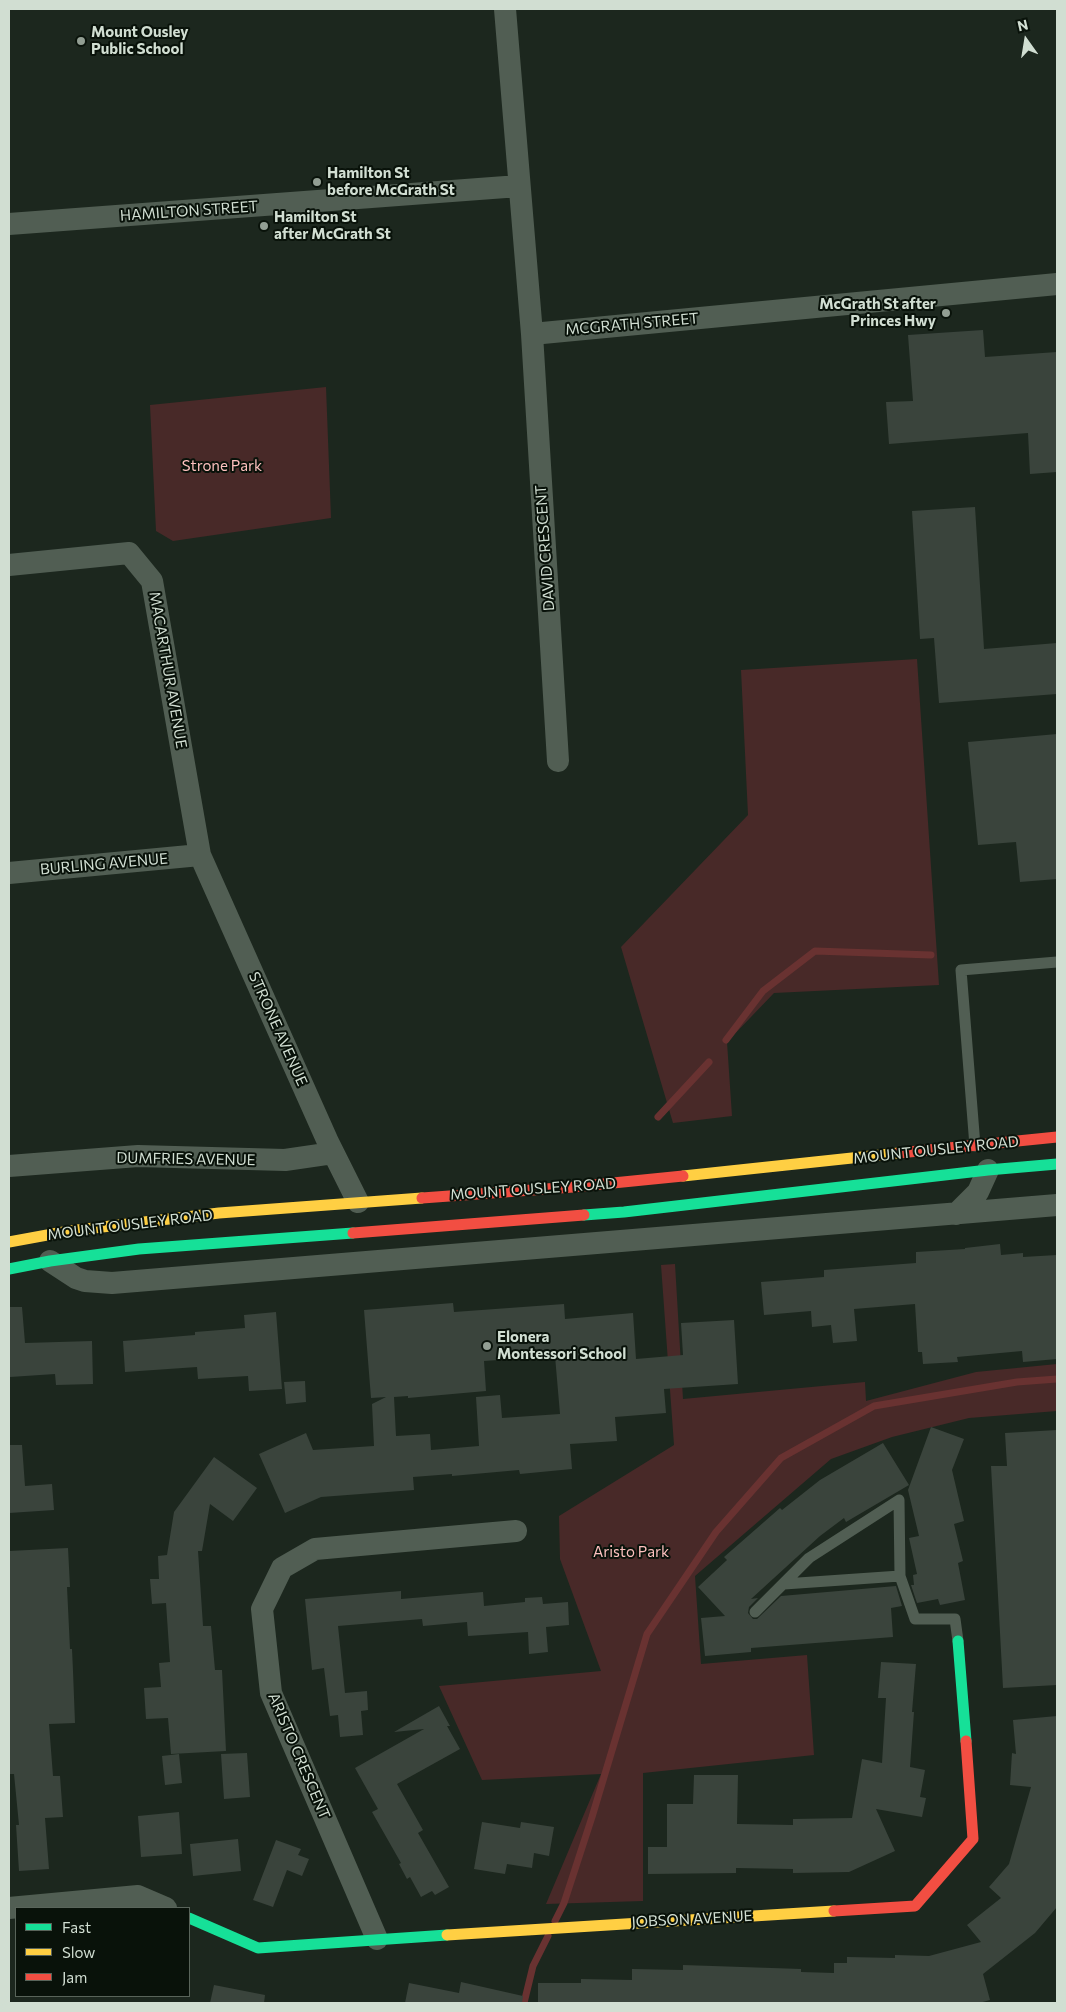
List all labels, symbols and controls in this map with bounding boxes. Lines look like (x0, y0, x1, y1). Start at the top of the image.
north arrow (1001, 15, 1051, 65)
text: N (1015, 15, 1030, 34)
place label: Mount Ousley Public School (91, 23, 188, 58)
marker: Mount Ousley Public School (75, 35, 87, 47)
place label: Hamilton St before McGrath St (327, 164, 455, 199)
marker: Hamilton St before McGrath St (311, 176, 323, 188)
street label: HAMILTON STREET (119, 197, 259, 225)
place label: Hamilton St after McGrath St (274, 208, 391, 243)
marker: Hamilton St after McGrath St (258, 220, 270, 232)
place label: McGrath St after Princes Hwy (819, 295, 936, 330)
marker: McGrath St after Princes Hwy (940, 307, 952, 319)
street label: MCGRATH STREET (565, 309, 699, 339)
park label: Strone Park (182, 457, 262, 475)
street label: DAVID CRESCENT (532, 484, 558, 612)
street label: MACARTHUR AVENUE (145, 590, 191, 750)
street label: BURLING AVENUE (39, 849, 169, 879)
street label: STRONE AVENUE (245, 969, 311, 1089)
street label: MOUNT OUSLEY ROAD (852, 1132, 1020, 1168)
street label: DUMFRIES AVENUE (116, 1149, 256, 1169)
street label: MOUNT OUSLEY ROAD (449, 1174, 617, 1204)
street label: MOUNT OUSLEY ROAD (46, 1206, 214, 1244)
place label: Elonera Montessori School (497, 1328, 626, 1363)
marker: Elonera Montessori School (481, 1340, 493, 1352)
park label: Aristo Park (593, 1543, 669, 1561)
street label: ARISTO CRESCENT (264, 1690, 334, 1822)
legend (15, 1907, 190, 1997)
street label: JOBSON AVENUE (631, 1907, 753, 1931)
text: Fast (62, 1918, 91, 1936)
text: Slow (62, 1943, 95, 1961)
text: Jam (62, 1968, 87, 1986)

